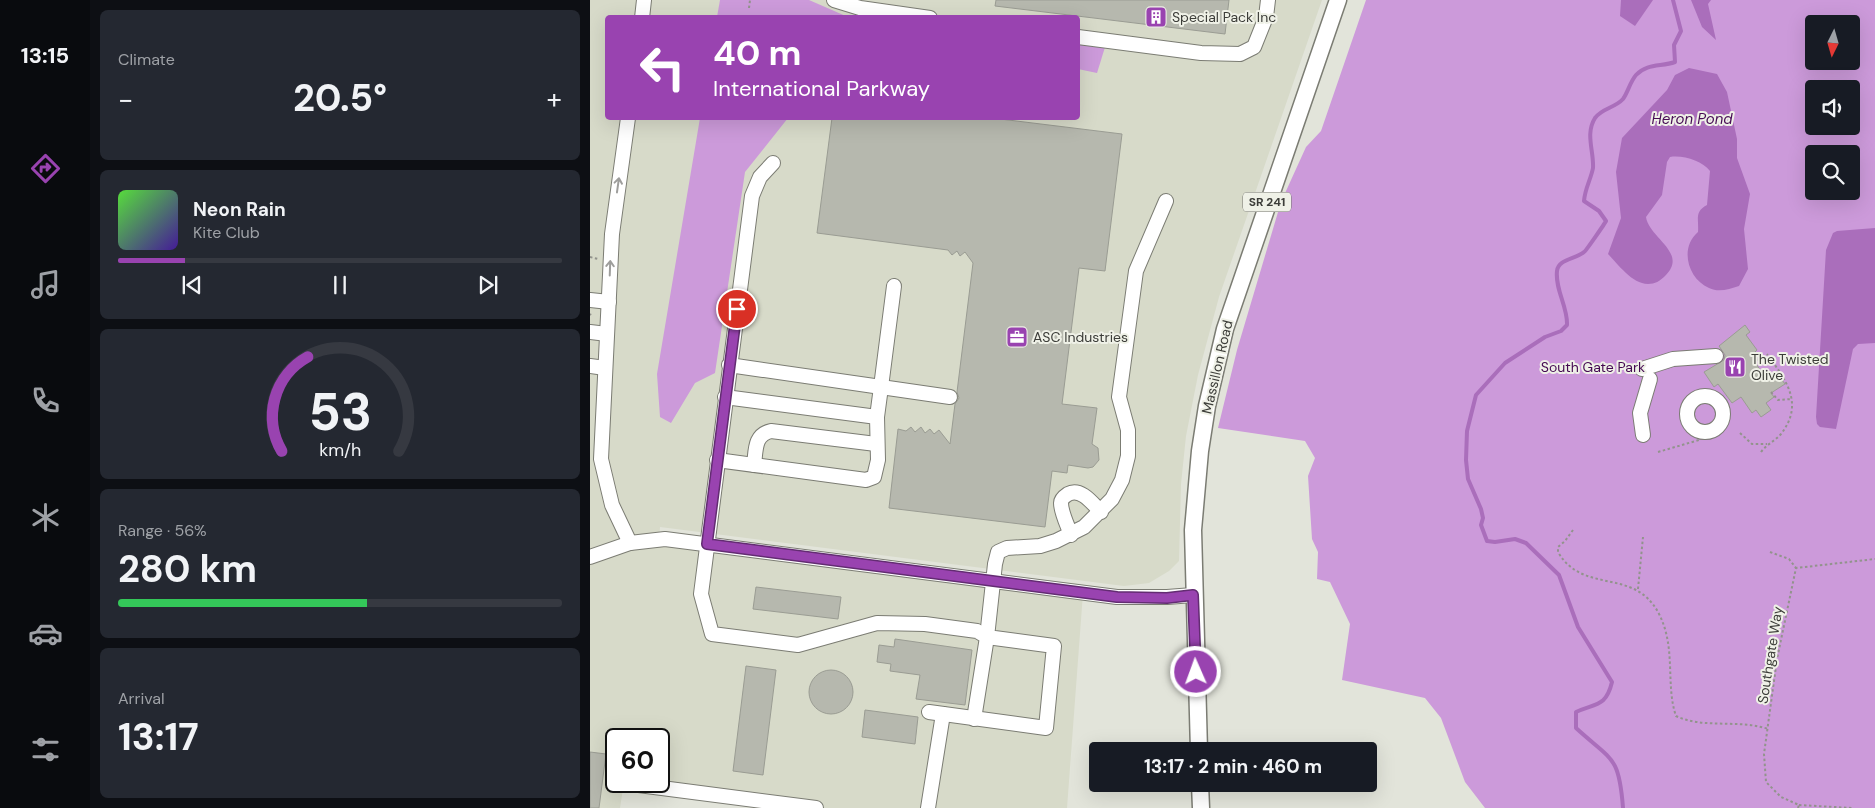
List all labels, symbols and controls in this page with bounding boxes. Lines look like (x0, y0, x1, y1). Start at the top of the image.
building icon: Special Pack Inc (1144, 5, 1168, 29)
place label: Special Pack Inc (1172, 8, 1276, 26)
north arrow (1805, 15, 1860, 70)
map controls (1805, 15, 1860, 200)
text: 40 m (713, 30, 802, 76)
icon: left (630, 35, 695, 100)
text: 13:15 (21, 41, 69, 70)
text: Climate (118, 49, 175, 70)
text: 20.5° (293, 73, 387, 123)
text: International Parkway (713, 74, 930, 103)
button: sound (1805, 80, 1860, 135)
text: − (118, 81, 133, 118)
text: + (547, 81, 562, 118)
water label: Heron Pond (1651, 109, 1733, 129)
button: search (1805, 145, 1860, 200)
icon: directions (28, 151, 63, 186)
one-way arrow (614, 178, 624, 194)
road number: SR 241 (1243, 192, 1291, 212)
text: Neon Rain (193, 197, 286, 222)
text: Kite Club (193, 222, 260, 243)
one-way arrow (606, 260, 615, 276)
icon: music (28, 267, 63, 302)
icon: previous (178, 271, 206, 299)
icon: pause (326, 271, 354, 299)
icon: next (474, 271, 502, 299)
pin (716, 288, 758, 330)
icon: arrive (723, 295, 751, 323)
street label: Massillon Road (1197, 318, 1237, 416)
office icon: ASC Industries (1005, 325, 1029, 349)
place label: ASC Industries (1033, 328, 1128, 346)
place label: The Twisted Olive (1751, 350, 1828, 384)
restaurant icon: The Twisted Olive (1723, 355, 1747, 379)
park label: South Gate Park (1541, 358, 1645, 376)
text: 53 (308, 378, 372, 446)
icon: phone (28, 383, 63, 418)
text: km/h (319, 438, 361, 462)
icon: climate (28, 500, 63, 535)
text: Range · 56% (118, 520, 207, 541)
text: 280 km (118, 544, 257, 594)
street label: Southgate Way (1753, 605, 1787, 705)
icon: car (28, 616, 63, 651)
position arrow (1169, 645, 1221, 697)
text: Arrival (118, 688, 165, 709)
text: 13:17 (118, 712, 199, 762)
speed limit sign: 60 (605, 728, 670, 793)
icon: filters (28, 732, 63, 767)
text: 13:17 · 2 min · 460 m (1144, 754, 1322, 779)

